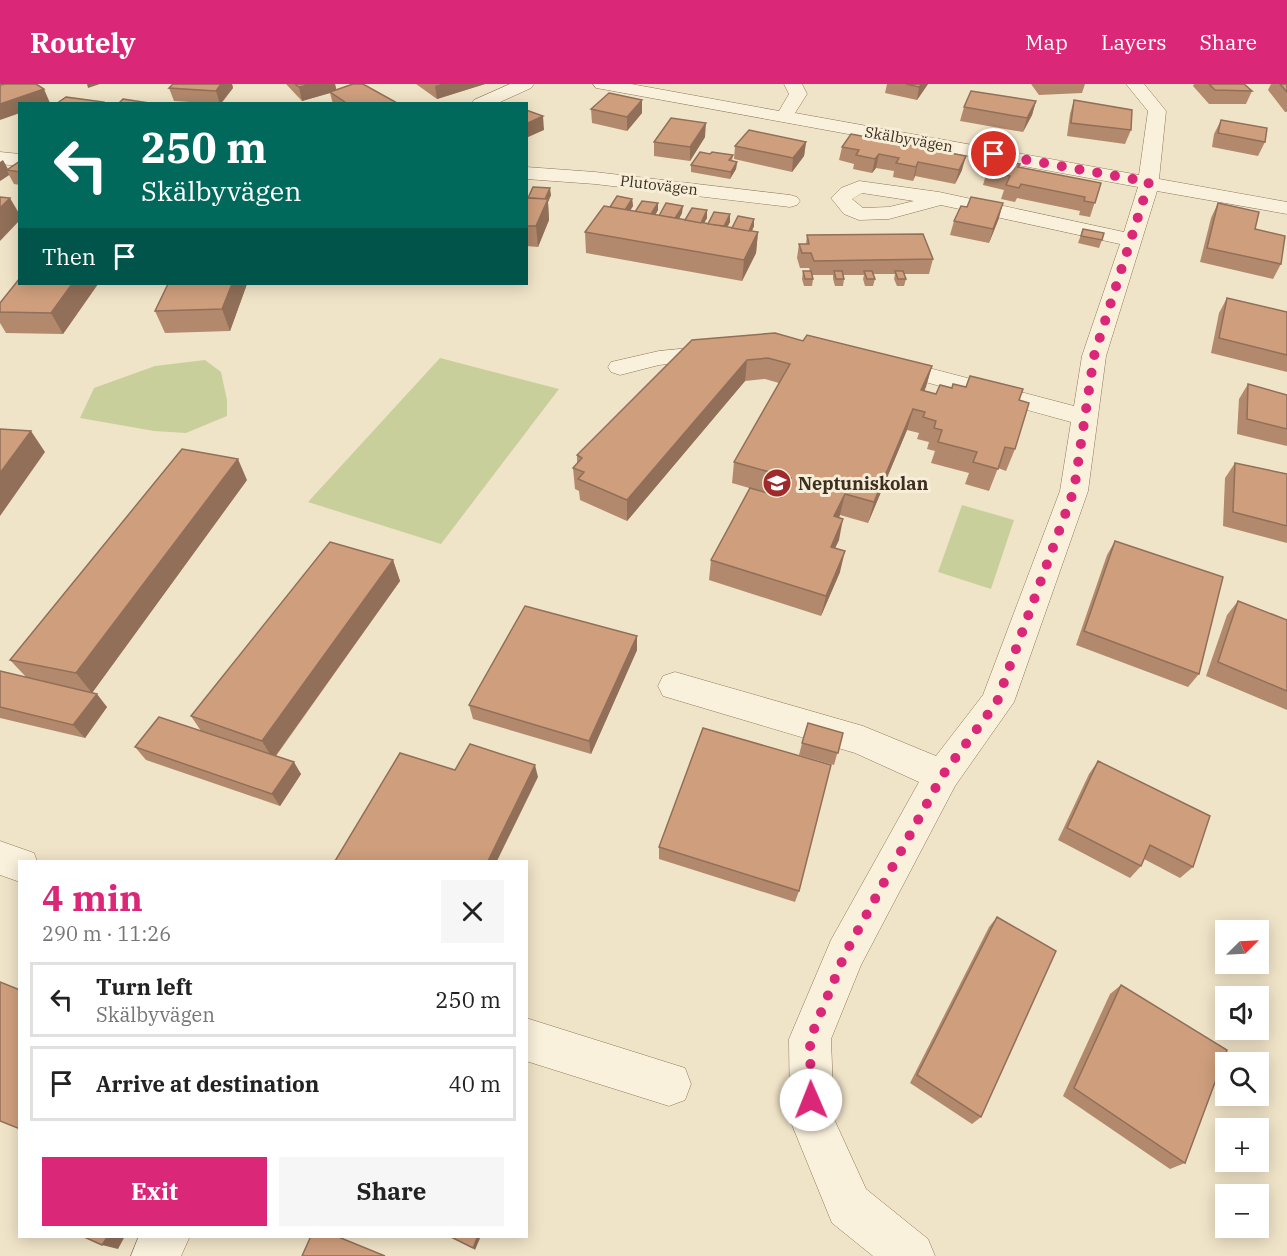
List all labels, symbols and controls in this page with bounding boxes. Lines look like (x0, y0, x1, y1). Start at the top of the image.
text: Routely (30, 24, 136, 61)
text: Map (1025, 28, 1068, 56)
text: Layers (1101, 28, 1167, 56)
text: Share (1200, 28, 1257, 56)
text: 250 m (141, 120, 267, 175)
street label: Skälbyvägen (863, 122, 955, 156)
icon: left (42, 126, 120, 204)
pin (968, 128, 1019, 179)
icon: arrive (977, 137, 1010, 170)
street label: Plutovägen (619, 171, 699, 199)
text: Skälbyvägen (141, 173, 302, 208)
icon: arrive (108, 240, 141, 273)
text: Then (42, 242, 96, 271)
school or university icon: Neptuniskolan (761, 467, 793, 499)
place label: Neptuniskolan (798, 472, 929, 495)
text: 4 min (42, 874, 143, 921)
button: close (441, 880, 504, 943)
text: 290 m · 11:26 (42, 920, 171, 947)
north arrow (1215, 920, 1269, 974)
map controls (1215, 920, 1269, 1238)
text: Turn left (96, 972, 192, 1001)
icon: left (45, 983, 78, 1016)
text: 250 m (435, 985, 501, 1014)
button: sound (1215, 986, 1269, 1040)
text: Skälbyvägen (96, 1001, 215, 1028)
button: search (1215, 1052, 1269, 1106)
icon: arrive (45, 1067, 78, 1100)
position arrow (779, 1068, 843, 1132)
text: Arrive at destination (96, 1069, 319, 1098)
text: 40 m (449, 1069, 501, 1098)
button: + (1215, 1118, 1269, 1172)
button: Exit (42, 1157, 267, 1226)
button: Share (279, 1157, 504, 1226)
button: − (1215, 1184, 1269, 1238)

